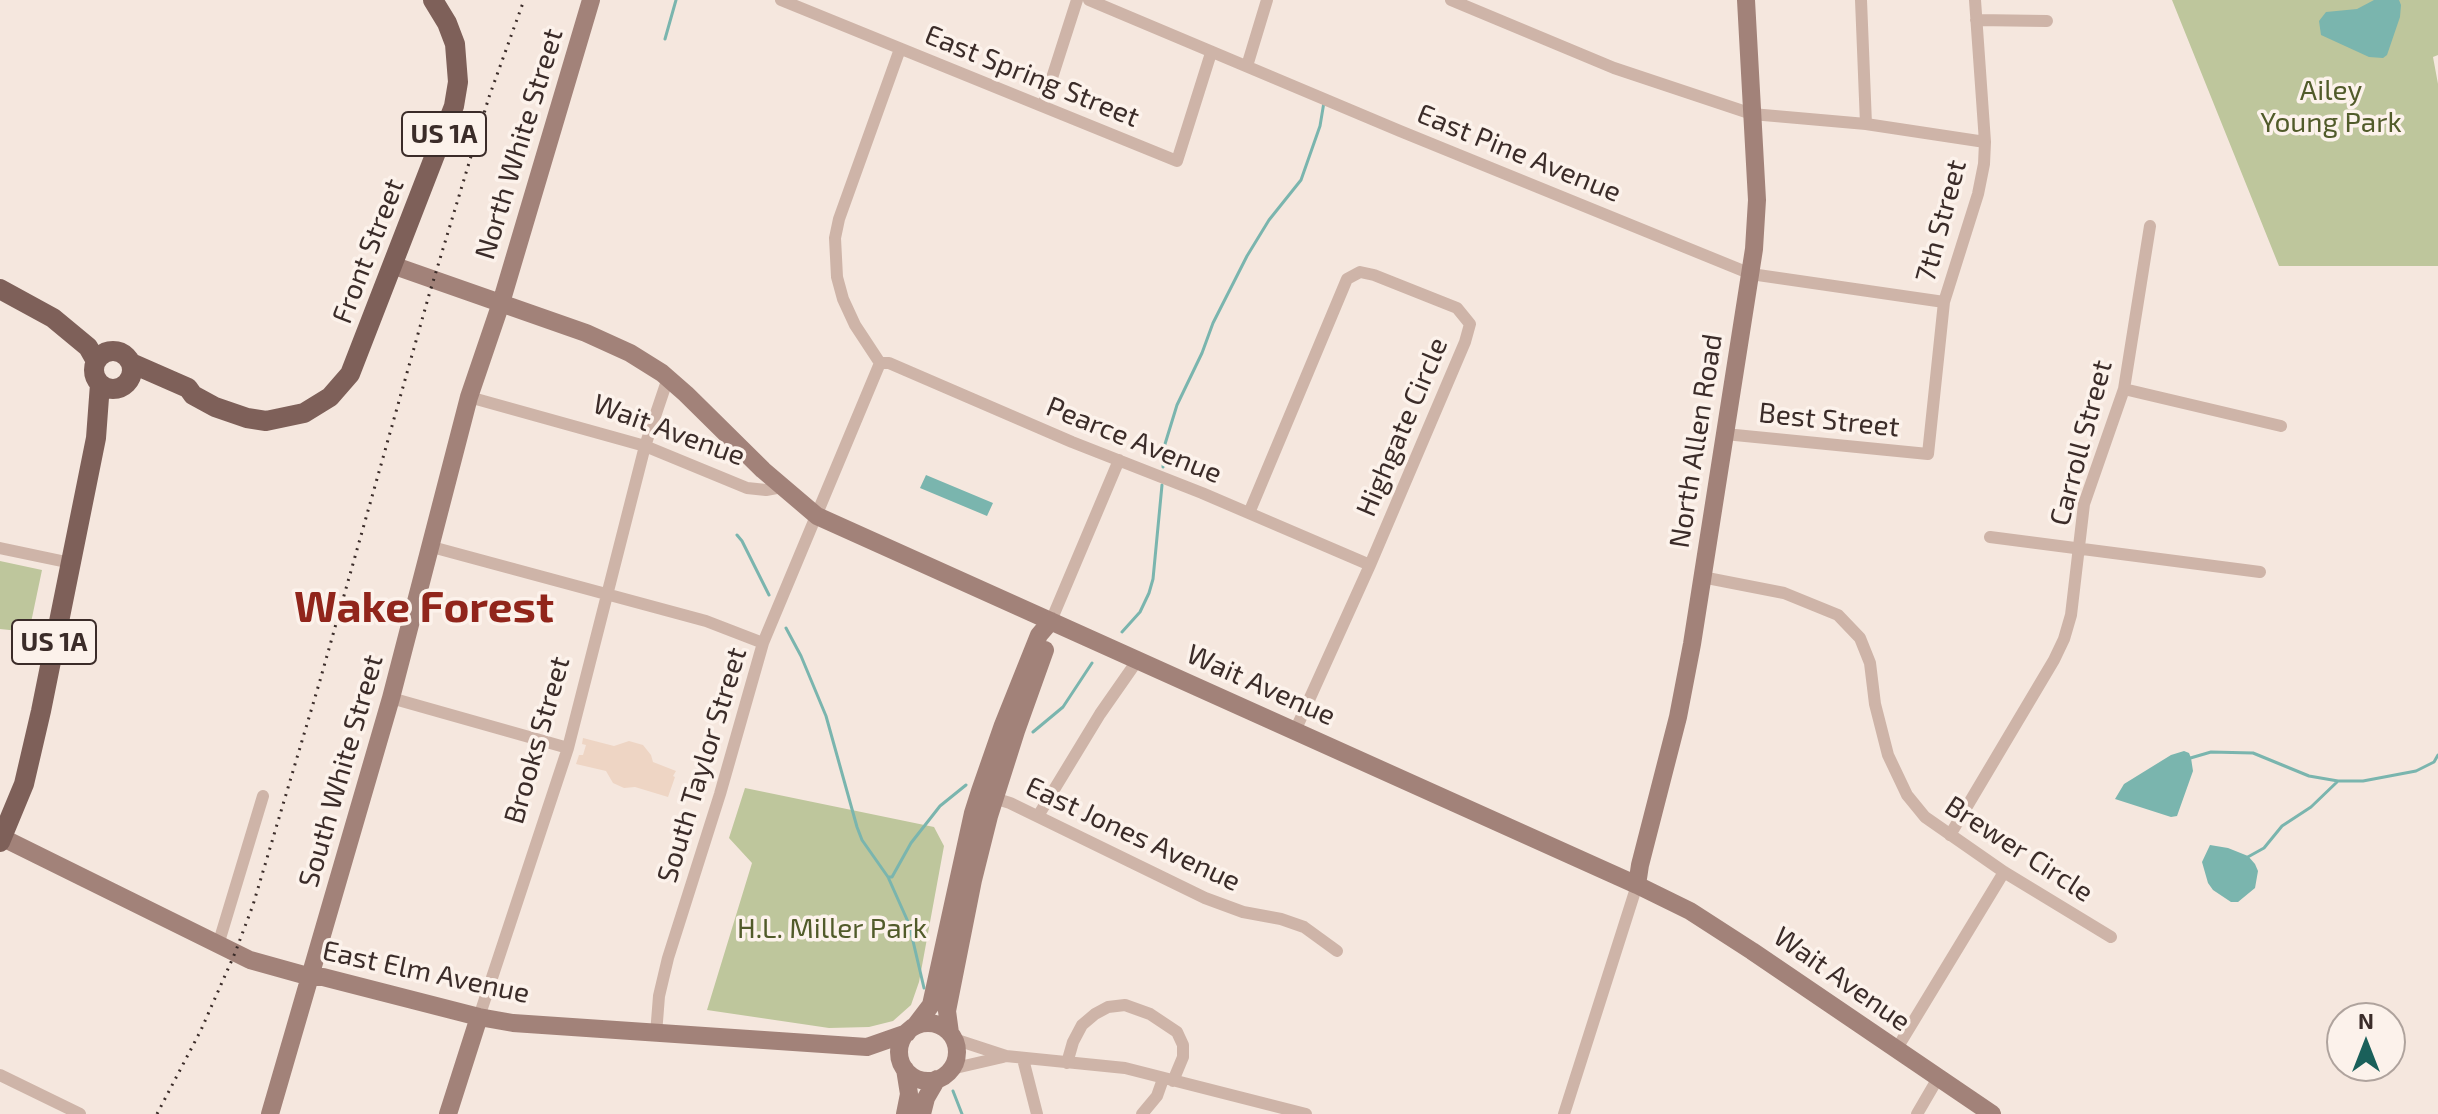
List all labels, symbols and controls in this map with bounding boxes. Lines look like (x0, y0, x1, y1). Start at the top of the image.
street label: East Spring Street (920, 18, 1144, 134)
street label: North White Street (468, 25, 570, 263)
park label: Ailey Young Park (2260, 74, 2402, 140)
street label: East Pine Avenue (1412, 97, 1626, 209)
road number: US 1A (402, 112, 486, 156)
street label: 7th Street (1909, 156, 1973, 286)
street label: Front Street (325, 174, 411, 328)
street label: Highgate Circle (1349, 332, 1455, 522)
street label: North Allen Road (1663, 332, 1729, 550)
street label: Carroll Street (2043, 357, 2119, 529)
street label: Wait Avenue (588, 387, 750, 473)
street label: Pearce Avenue (1041, 390, 1227, 490)
street label: Best Street (1757, 396, 1901, 444)
district label: Wake Forest (294, 581, 554, 633)
road number: US 1A (12, 620, 96, 664)
street label: Wait Avenue (1181, 637, 1341, 733)
street label: South Taylor Street (650, 643, 754, 887)
street label: South White Street (292, 651, 390, 891)
street label: Brooks Street (497, 652, 577, 828)
street label: East Jones Avenue (1020, 769, 1246, 899)
street label: Brewer Circle (1939, 789, 2099, 909)
park label: H.L. Miller Park (737, 912, 927, 946)
street label: Wait Avenue (1767, 920, 1917, 1038)
street label: East Elm Avenue (319, 934, 533, 1010)
north arrow (2326, 1002, 2406, 1082)
text: N (2358, 1007, 2374, 1033)

